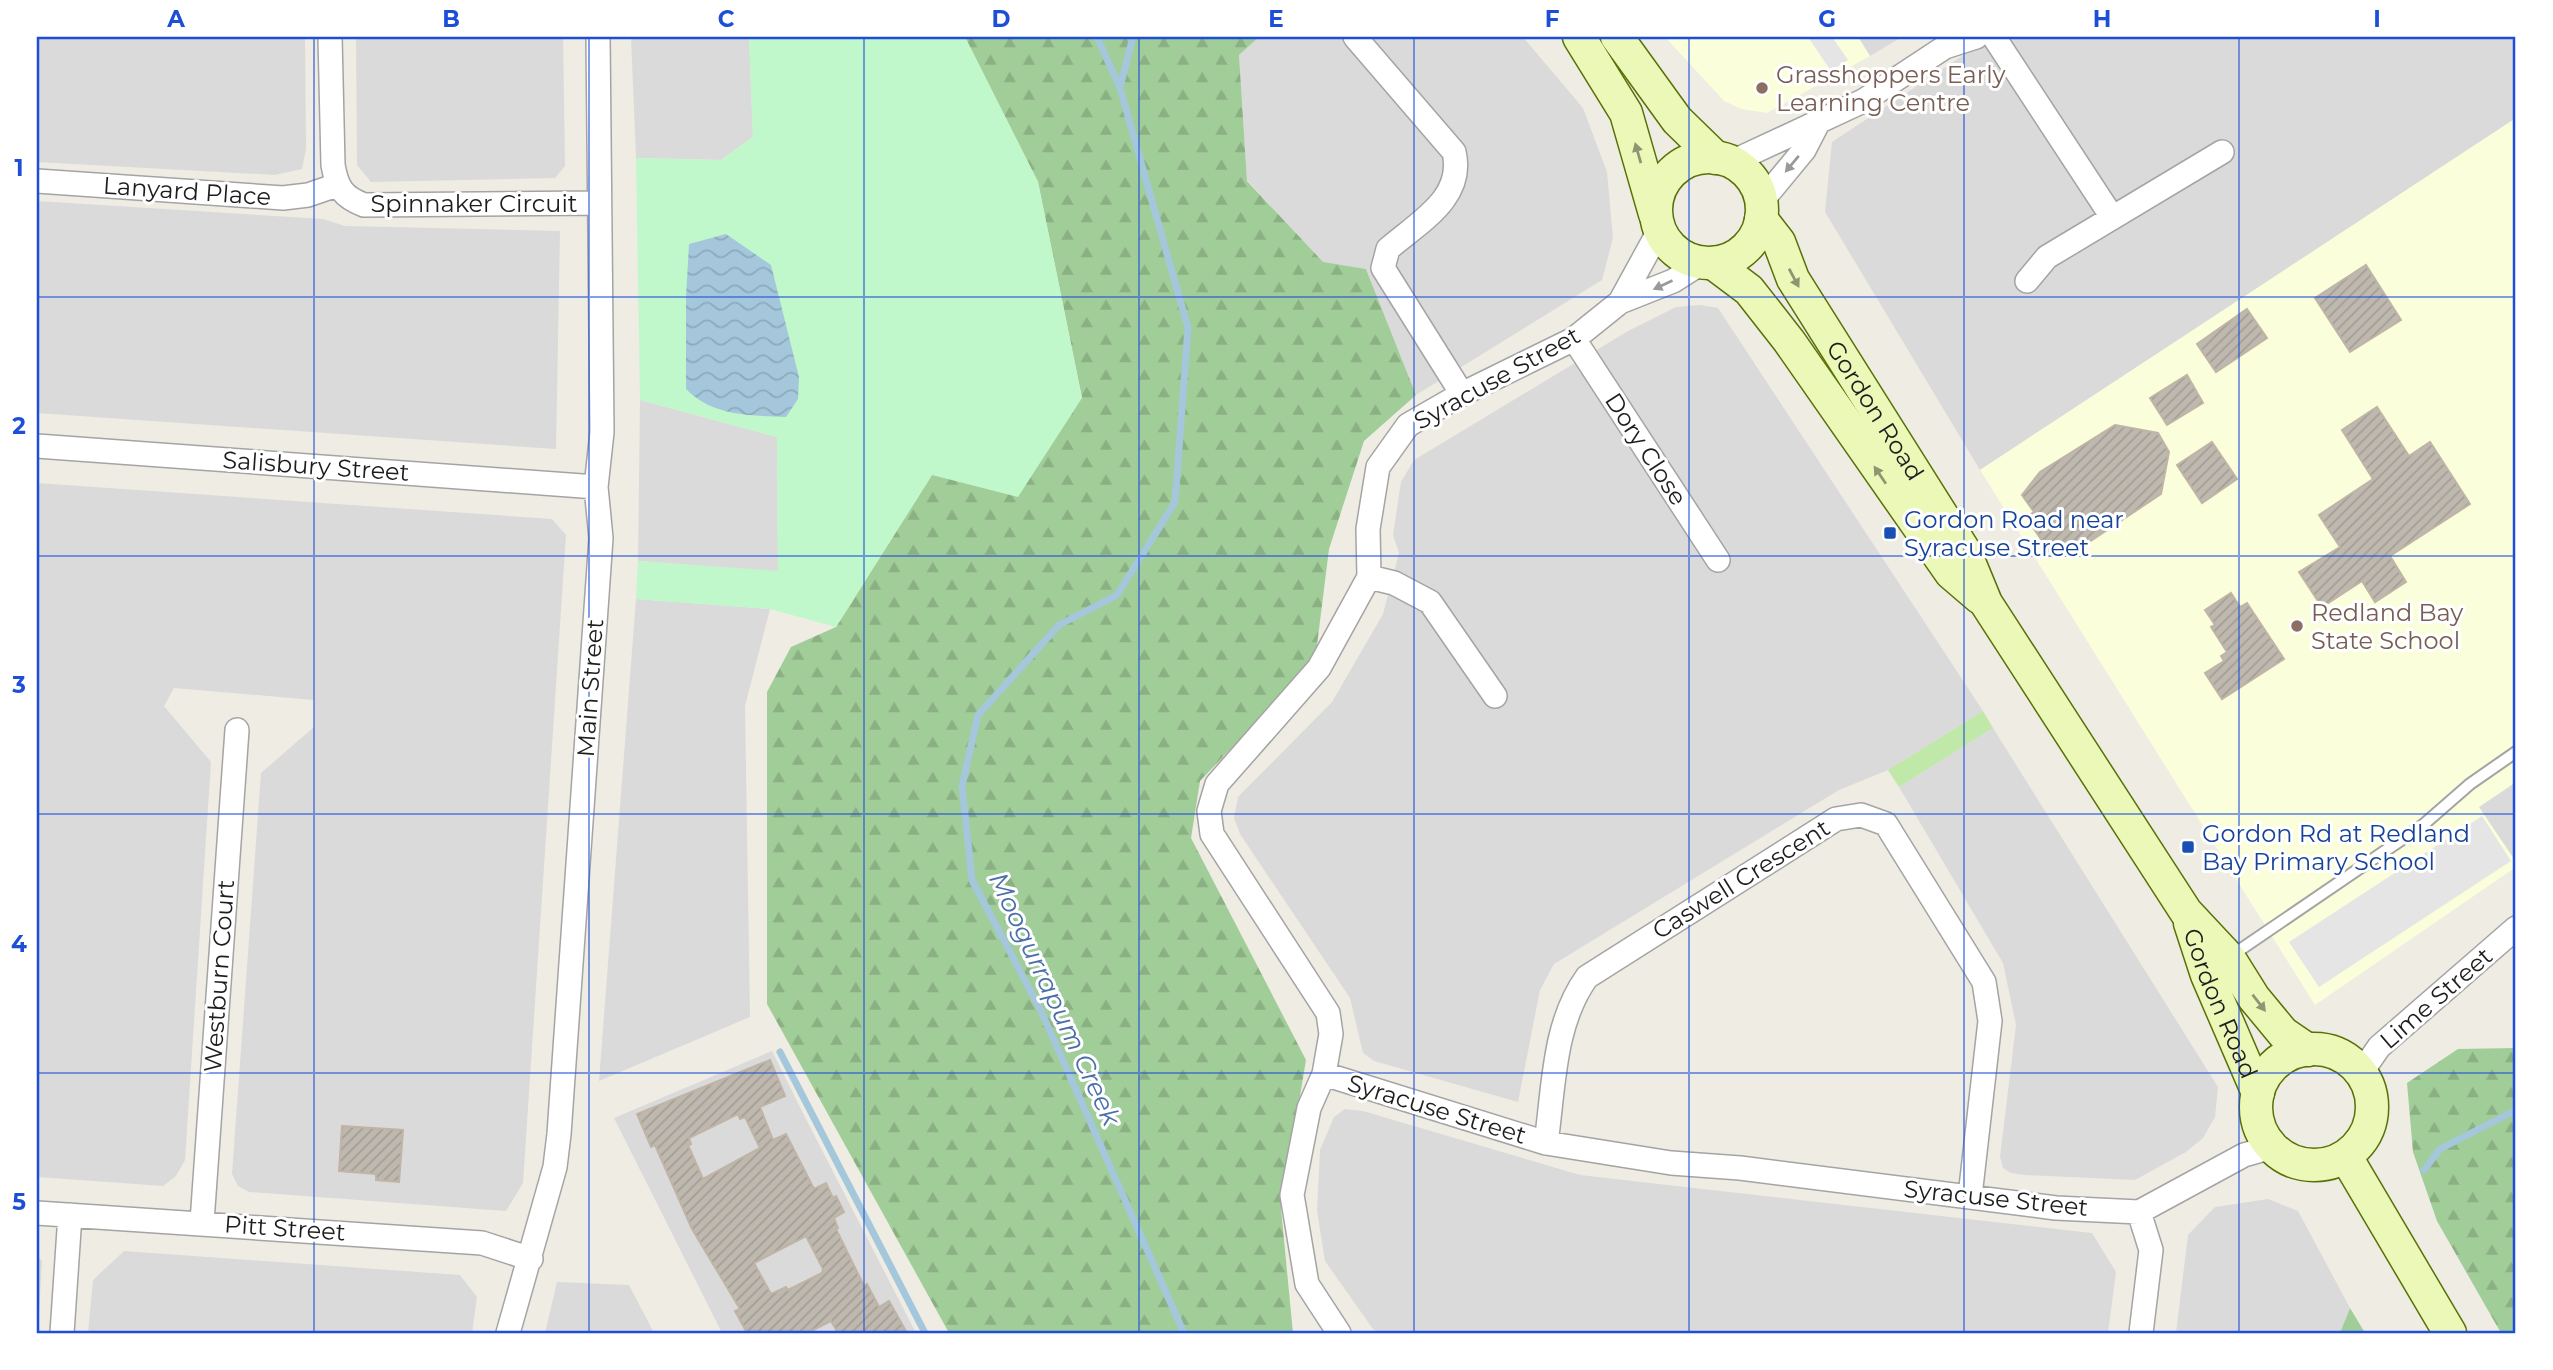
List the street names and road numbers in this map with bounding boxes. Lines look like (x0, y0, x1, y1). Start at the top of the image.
street label: Lanyard Place (102, 171, 272, 211)
street label: Spinnaker Circuit (371, 189, 578, 218)
street label: Syracuse Street (1409, 320, 1585, 436)
street label: Gordon Road (1821, 335, 1931, 486)
street label: Dory Close (1599, 387, 1693, 511)
street label: Salisbury Street (222, 445, 411, 487)
street label: Main Street (571, 618, 609, 758)
street label: Caswell Crescent (1647, 813, 1835, 945)
street label: Westburn Court (198, 878, 240, 1073)
street label: Gordon Road (2178, 924, 2264, 1083)
street label: Lime Street (2374, 941, 2498, 1055)
street label: Syracuse Street (1344, 1068, 1530, 1150)
street label: Syracuse Street (1902, 1174, 2090, 1222)
street label: Pitt Street (223, 1209, 347, 1247)

